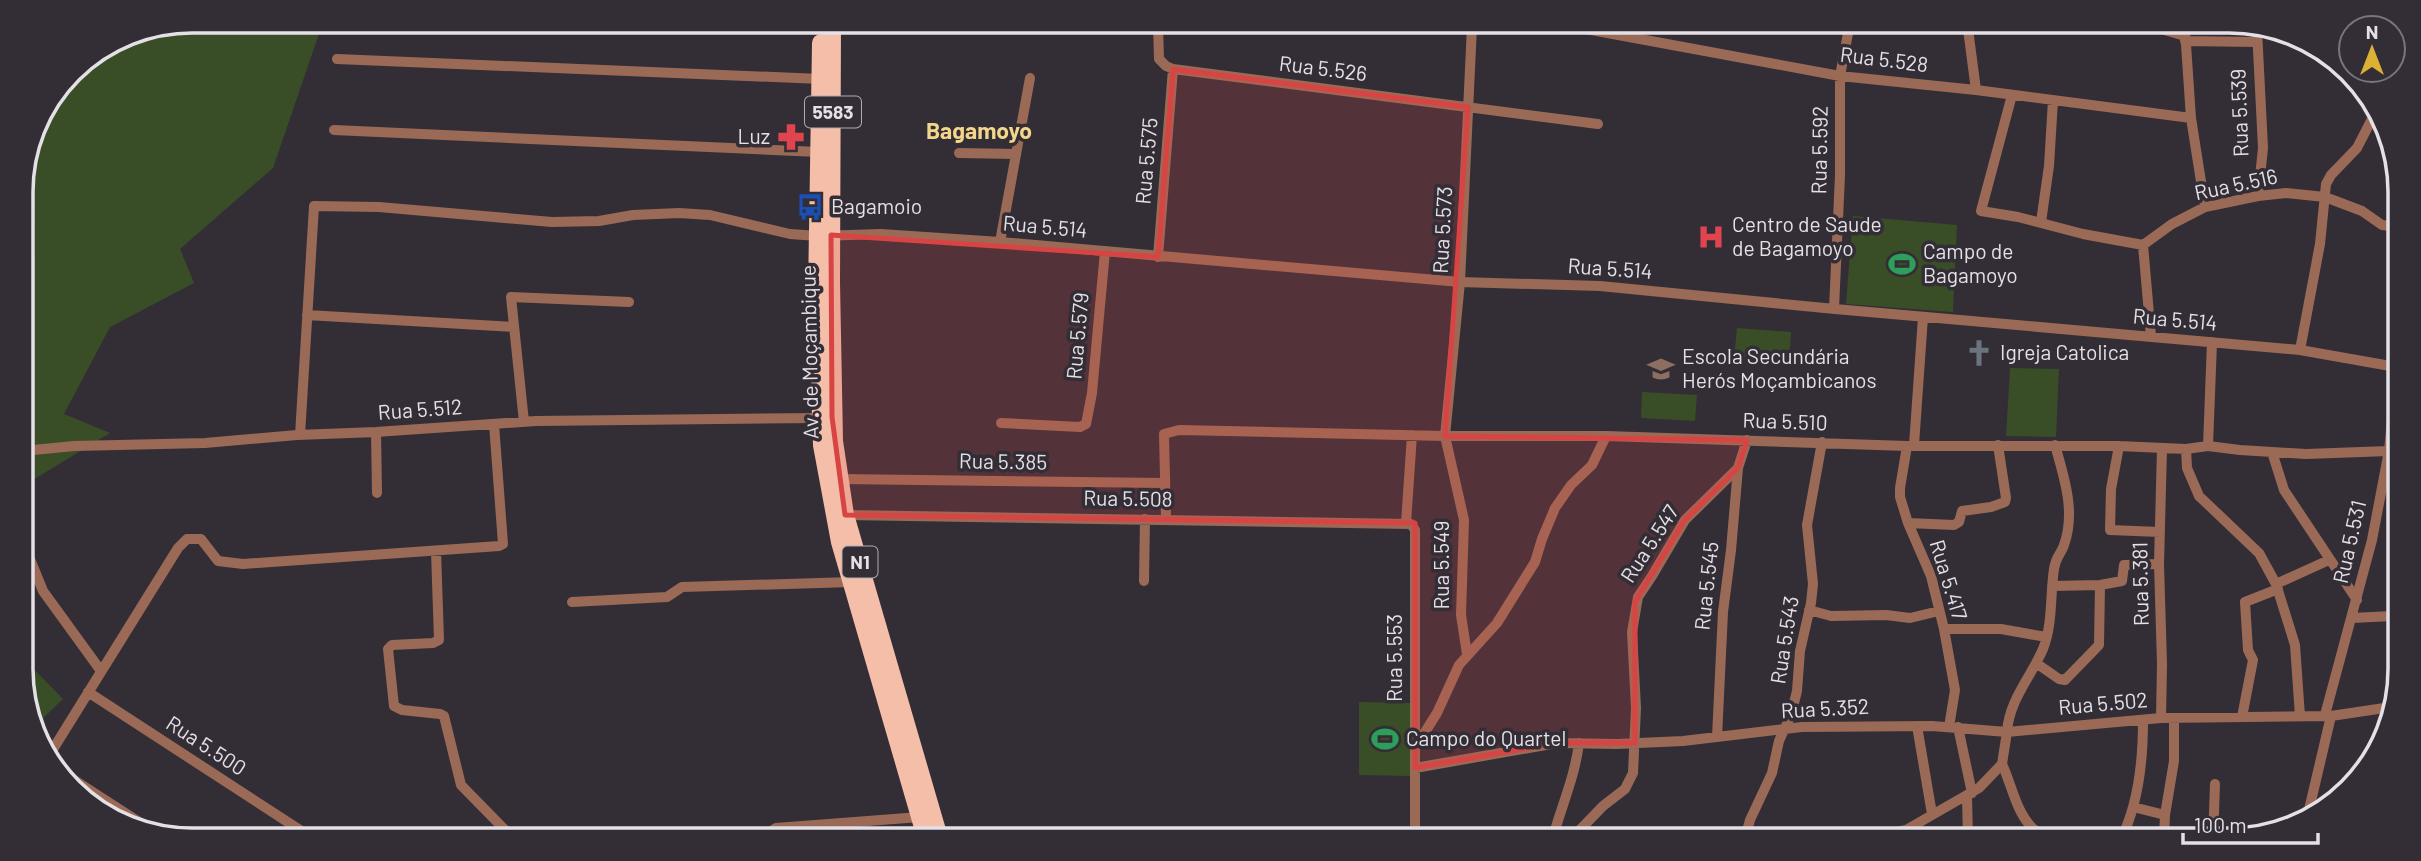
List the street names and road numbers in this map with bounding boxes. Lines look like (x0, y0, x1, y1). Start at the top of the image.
street label: Rua 5.528 (1839, 41, 1930, 76)
street label: Rua 5.526 (1278, 50, 1369, 85)
street label: Rua 5.539 (2224, 69, 2253, 158)
road number: 5583 (805, 96, 861, 128)
street label: Rua 5.592 (1805, 105, 1832, 195)
street label: Rua 5.575 (1129, 116, 1162, 205)
street label: Rua 5.516 (2192, 163, 2279, 204)
street label: Rua 5.573 (1427, 186, 1456, 274)
street label: Rua 5.514 (1002, 209, 1088, 242)
street label: Rua 5.514 (1567, 252, 1653, 283)
street label: Av. de Moçambique (794, 265, 823, 439)
street label: Rua 5.579 (1060, 291, 1093, 380)
street label: Rua 5.514 (2132, 302, 2218, 335)
street label: Rua 5.512 (377, 393, 463, 424)
street label: Rua 5.510 (1742, 407, 1828, 434)
street label: Rua 5.385 (959, 447, 1047, 474)
street label: Rua 5.508 (1083, 484, 1173, 511)
street label: Rua 5.531 (2327, 498, 2370, 586)
street label: Rua 5.547 (1614, 500, 1683, 587)
street label: Rua 5.549 (1428, 521, 1453, 609)
street label: Rua 5.417 (1925, 536, 1973, 623)
street label: Rua 5.545 (1688, 540, 1723, 631)
street label: Rua 5.381 (2126, 542, 2153, 626)
road number: N1 (842, 547, 878, 578)
street label: Rua 5.543 (1764, 594, 1803, 686)
street label: Rua 5.553 (1381, 614, 1406, 702)
street label: Rua 5.502 (2057, 686, 2149, 719)
street label: Rua 5.352 (1780, 693, 1870, 722)
street label: Rua 5.500 (162, 710, 251, 780)

